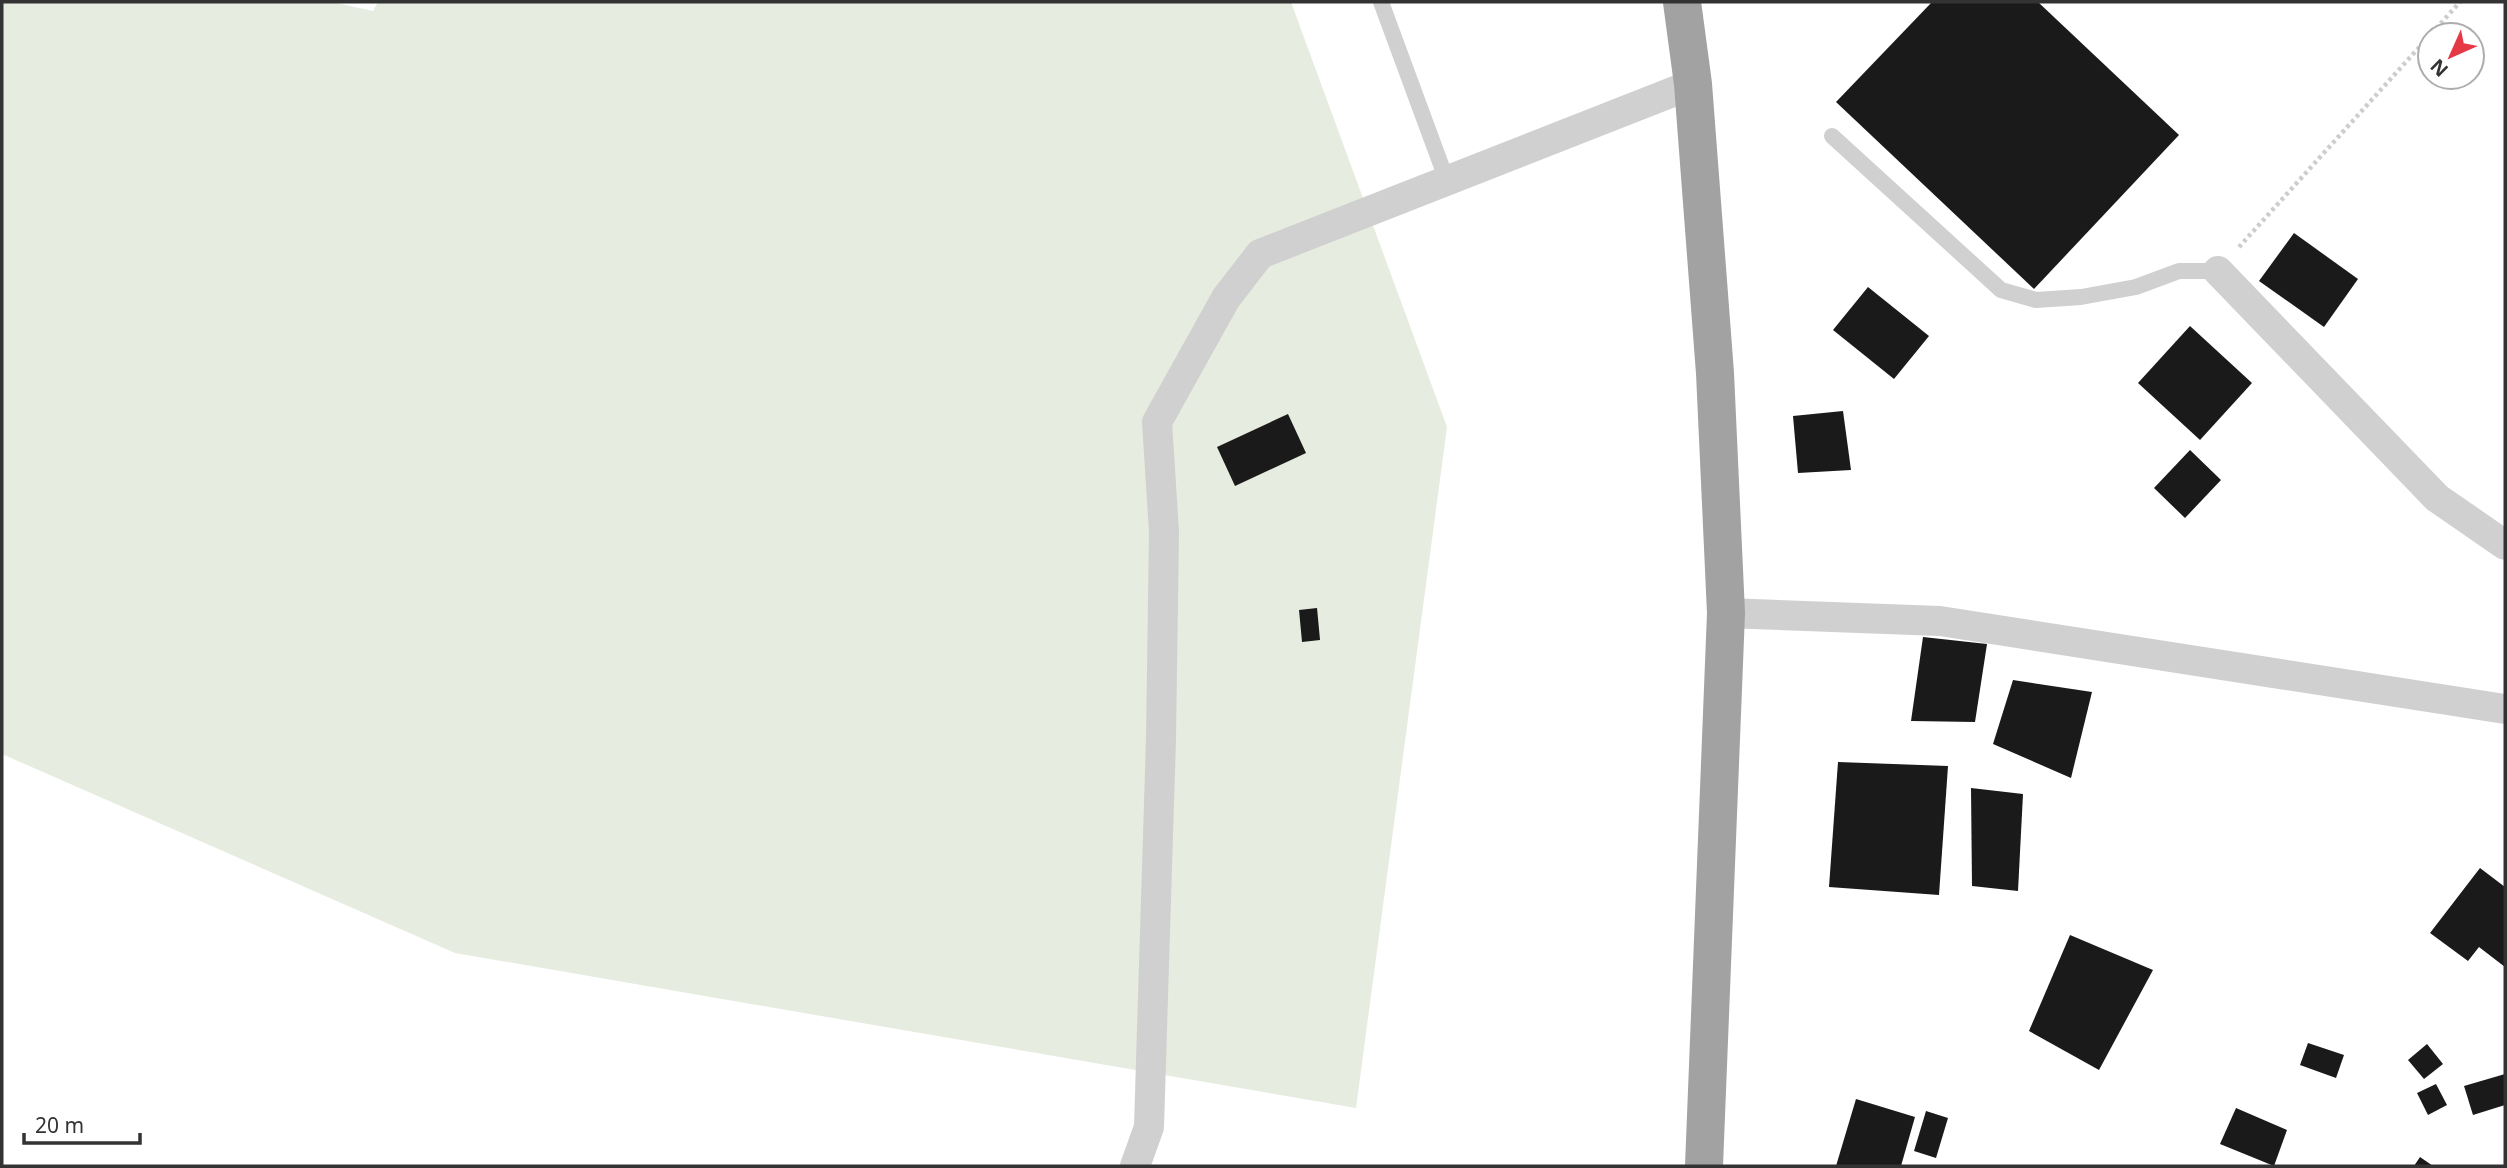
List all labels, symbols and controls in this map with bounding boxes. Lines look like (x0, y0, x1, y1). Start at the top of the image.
north arrow (2416, 21, 2486, 91)
text: N (2424, 53, 2454, 83)
scale bar (24, 1102, 140, 1146)
text: 20 m (35, 1111, 84, 1139)

